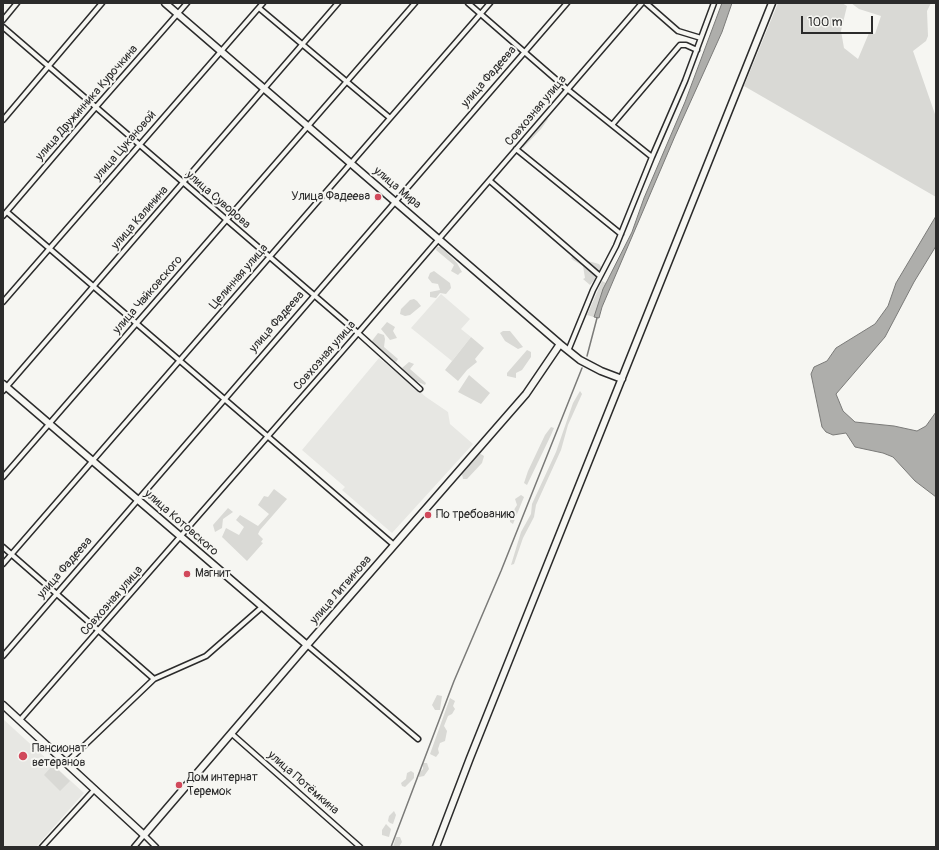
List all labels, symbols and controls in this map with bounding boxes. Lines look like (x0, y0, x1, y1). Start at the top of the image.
scale bar (803, 8, 875, 34)
text: 100 m (808, 15, 842, 30)
street label: улица Дружинника Курочкина (33, 42, 141, 164)
street label: улица Фадеева (458, 43, 520, 111)
street label: Совхозная улица (502, 73, 570, 149)
street label: улица Цукановой (91, 108, 159, 184)
street label: улица Мира (370, 164, 424, 212)
street label: улица Суворова (183, 168, 253, 232)
street label: улица Калинина (108, 183, 172, 253)
place label: Улица Фадеева (291, 190, 370, 204)
marker: Улица Фадеева (373, 192, 383, 202)
street label: Целинная улица (207, 241, 271, 313)
street label: улица Чайковского (110, 253, 186, 337)
street label: улица Фадеева (246, 288, 308, 356)
street label: Совхозная улица (291, 318, 359, 394)
street label: улица Котовского (141, 487, 221, 559)
place label: По требованию (436, 508, 515, 522)
marker: По требованию (423, 510, 433, 520)
street label: улица Фадеева (34, 534, 96, 602)
street label: улица Литвинова (307, 553, 375, 627)
street label: Совхозная улица (78, 563, 146, 639)
place label: Магнит (195, 567, 231, 581)
marker: Магнит (182, 569, 192, 579)
place label: Пансионат ветеранов (32, 742, 86, 770)
street label: улица Потёмкина (264, 748, 342, 818)
marker: Пансионат ветеранов (17, 750, 29, 762)
place label: Дом интернат Теремок (187, 771, 258, 799)
marker: Дом интернат Теремок (174, 780, 184, 790)

